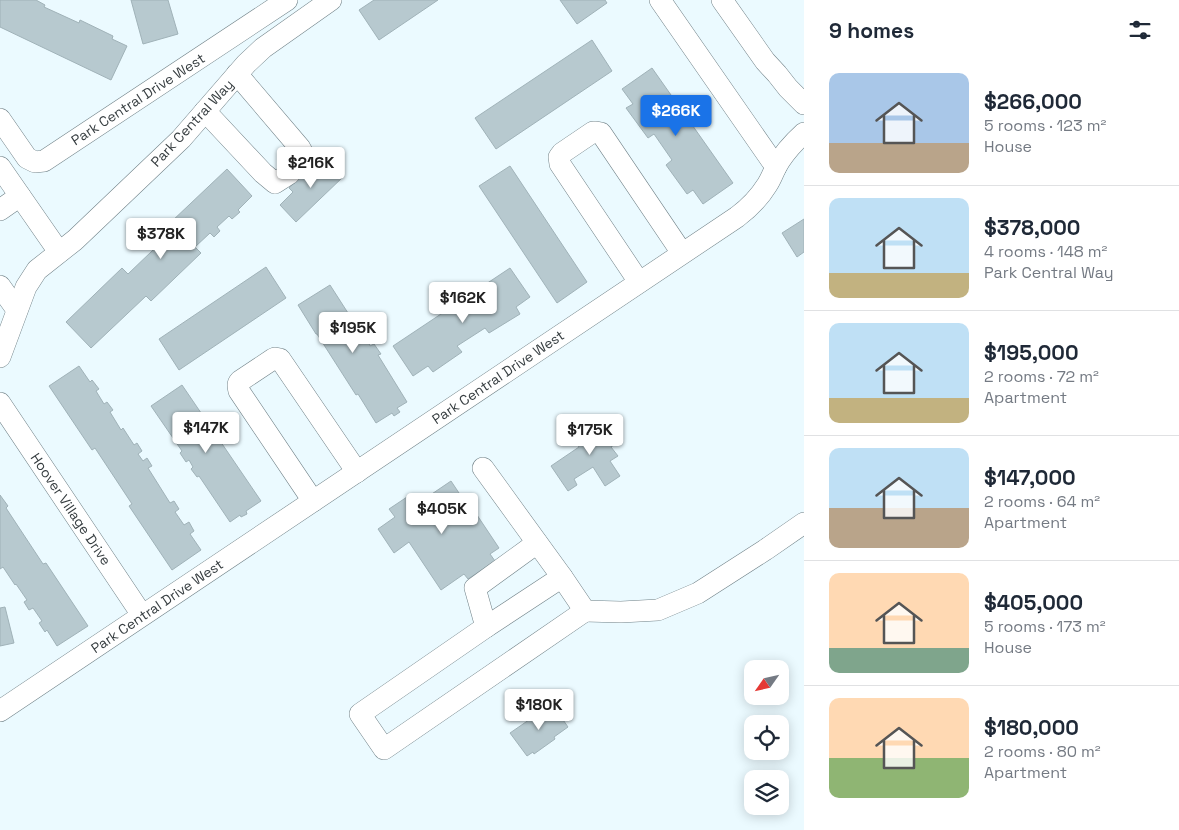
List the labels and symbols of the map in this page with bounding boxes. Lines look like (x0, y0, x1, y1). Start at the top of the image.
street label: Park Central Drive West (68, 49, 208, 149)
street label: Park Central Way (147, 75, 237, 171)
pin: $266K (641, 94, 711, 137)
pin: $216K (276, 146, 346, 189)
pin: $378K (126, 218, 196, 260)
pin: $162K (428, 282, 498, 324)
pin: $195K (318, 312, 388, 354)
street label: Park Central Drive West (428, 326, 568, 428)
pin: $147K (171, 412, 241, 454)
pin: $175K (555, 414, 625, 456)
street label: Hoover Village Drive (27, 449, 115, 569)
pin: $405K (407, 492, 477, 535)
street label: Park Central Drive West (87, 555, 227, 657)
north arrow (744, 660, 789, 705)
pin: $180K (504, 688, 574, 731)

